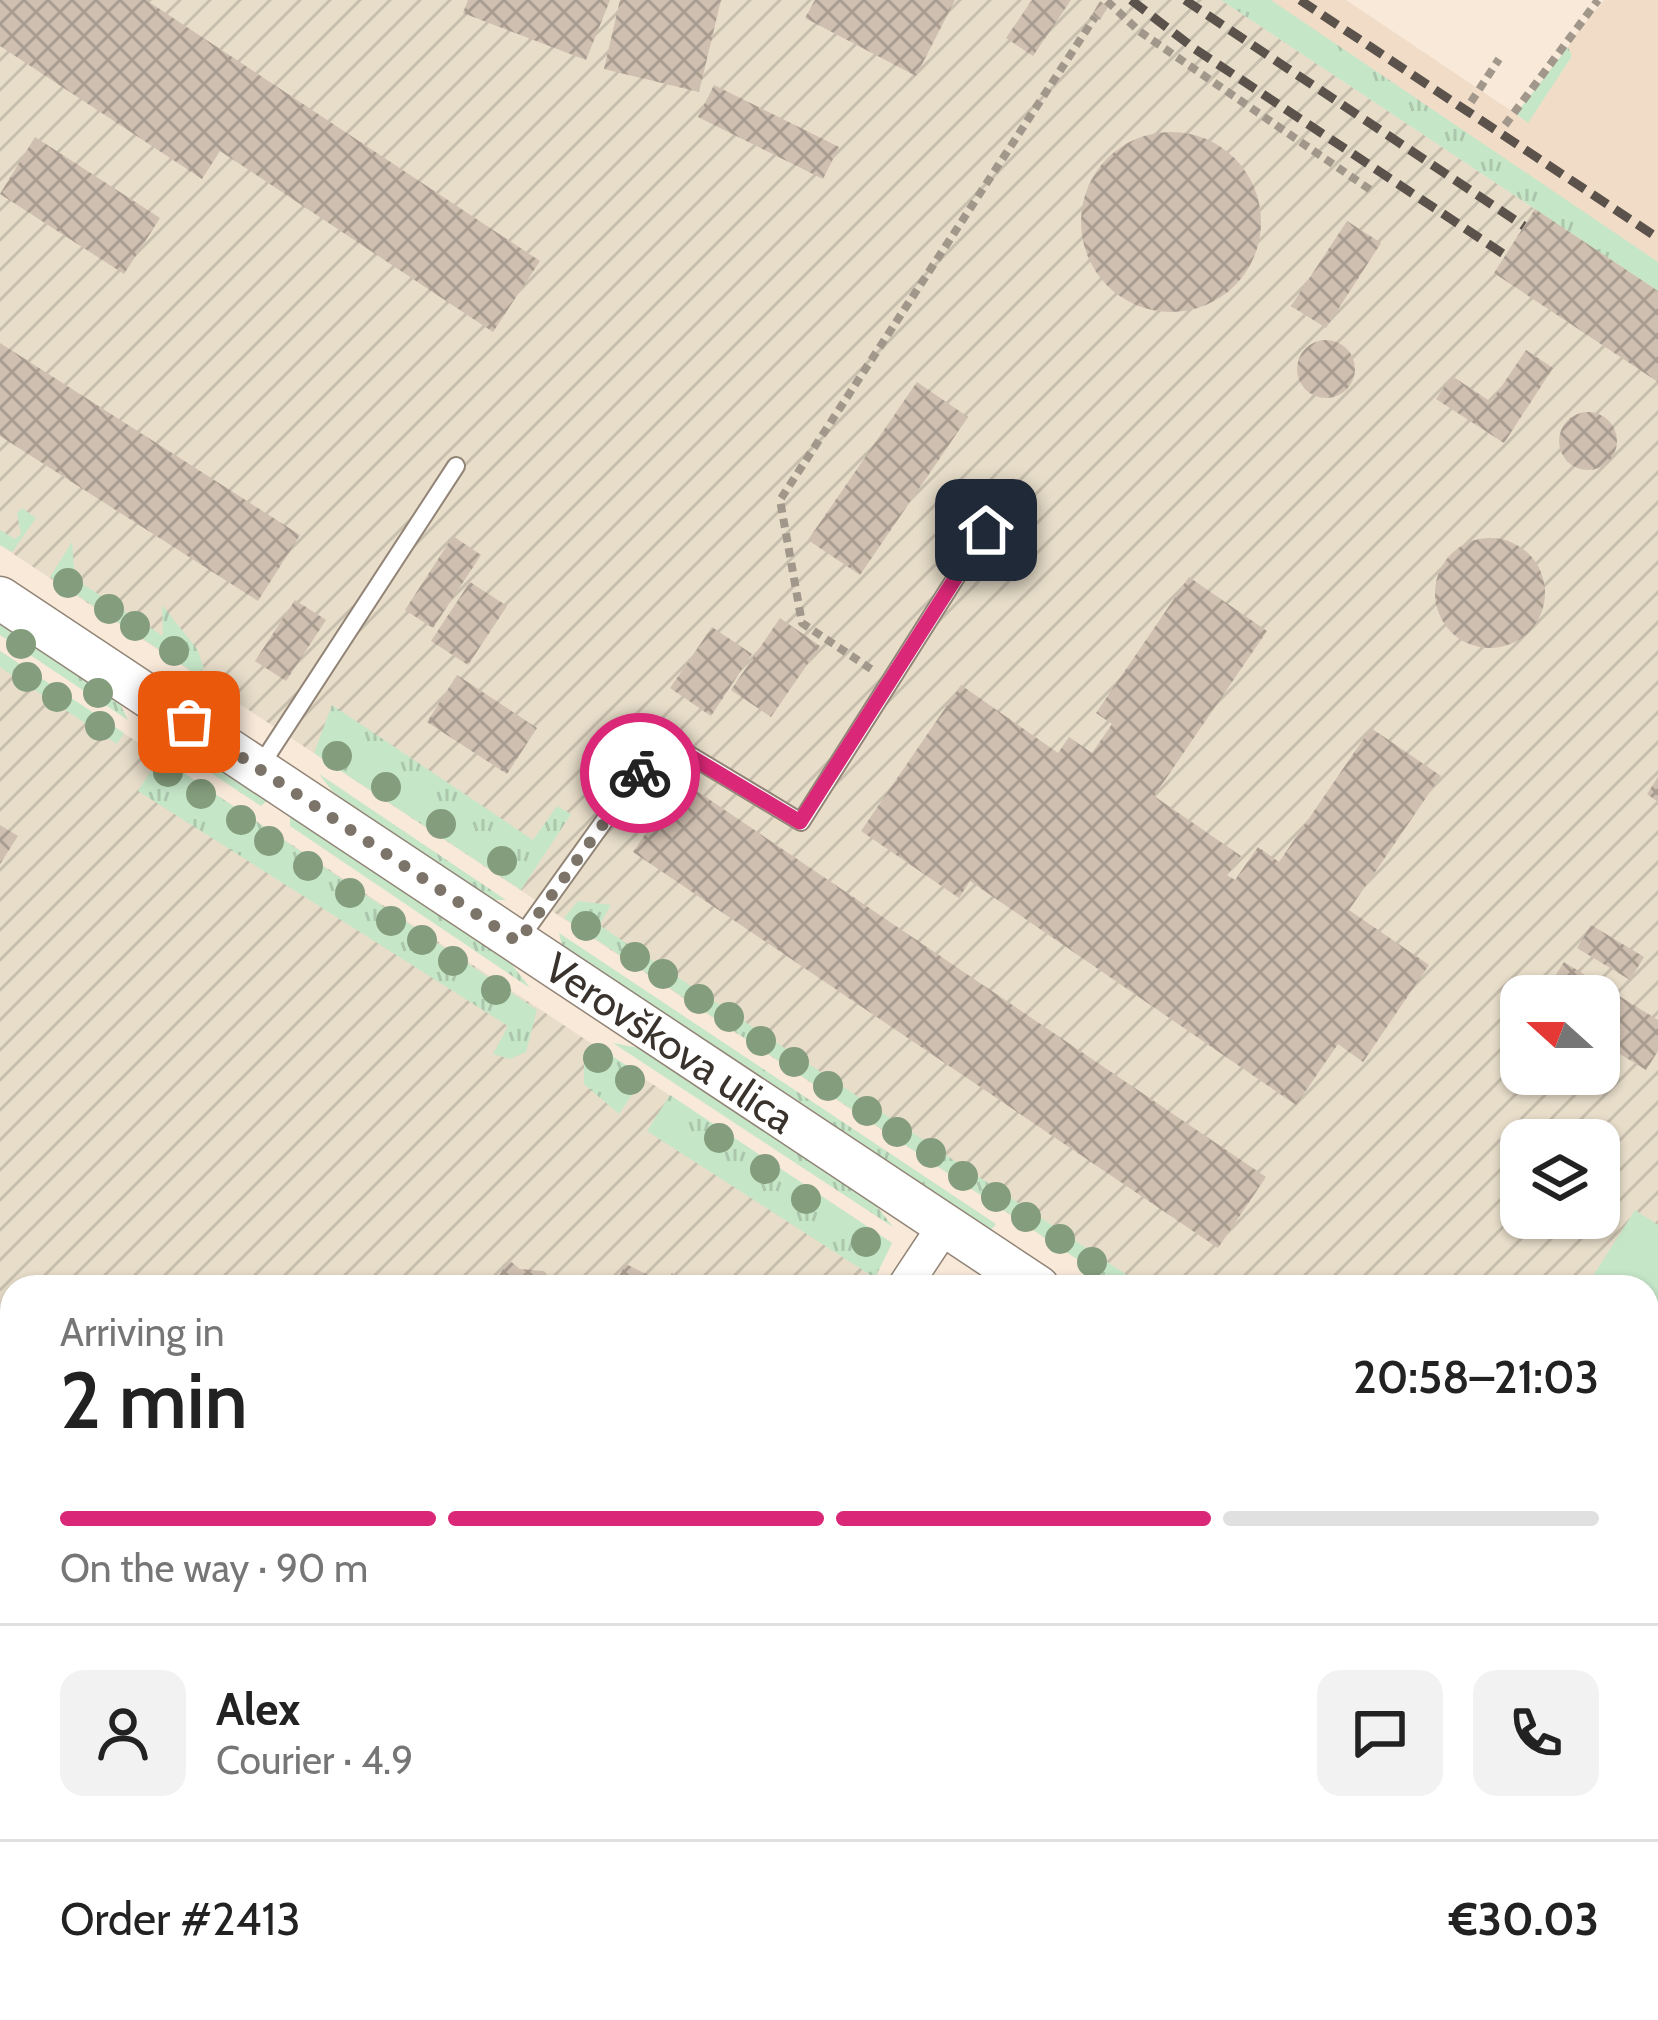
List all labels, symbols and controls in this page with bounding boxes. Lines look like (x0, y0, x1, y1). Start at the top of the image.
pin (935, 479, 1037, 581)
icon: home (953, 497, 1019, 563)
pin (138, 671, 240, 773)
icon: bag (156, 689, 222, 755)
courier (580, 713, 700, 833)
icon: bike (607, 740, 673, 806)
street label: Verovškova ulica (535, 941, 805, 1144)
north arrow (1500, 975, 1620, 1095)
map controls (1500, 975, 1620, 1239)
button: layers (1500, 1119, 1620, 1239)
text: Arriving in (60, 1308, 224, 1356)
text: 20:58–21:03 (1353, 1350, 1599, 1404)
text: 2 min (60, 1353, 248, 1448)
text: On the way · 90 m (60, 1544, 368, 1592)
button: person (60, 1670, 186, 1796)
button: chat (1317, 1670, 1443, 1796)
button: phone (1473, 1670, 1599, 1796)
text: Alex (216, 1682, 300, 1736)
text: Courier · 4.9 (216, 1736, 413, 1784)
text: Order #2413 (60, 1892, 301, 1946)
text: €30.03 (1449, 1892, 1599, 1946)

